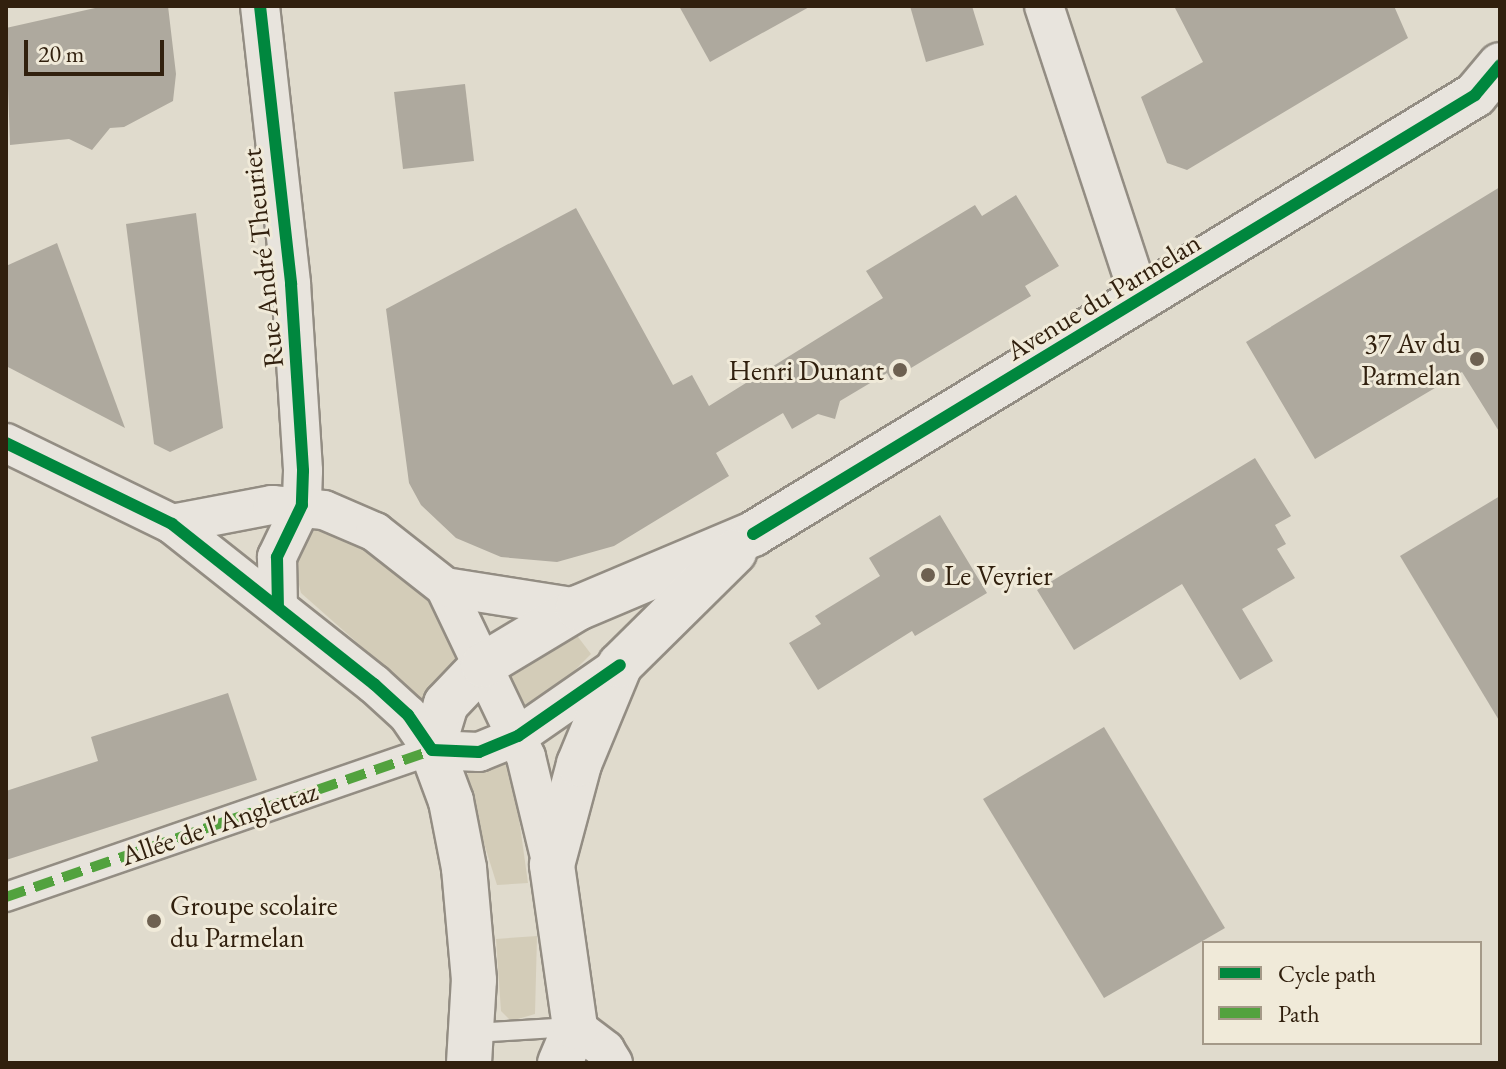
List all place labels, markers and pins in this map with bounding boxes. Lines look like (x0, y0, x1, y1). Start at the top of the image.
place label: 37 Av du Parmelan (1361, 326, 1461, 392)
marker: 37 Av du Parmelan (1468, 350, 1486, 368)
place label: Henri Dunant (728, 353, 884, 387)
marker: Henri Dunant (891, 361, 909, 379)
place label: Le Veyrier (944, 558, 1053, 592)
marker: Le Veyrier (919, 566, 937, 584)
place label: Groupe scolaire du Parmelan (170, 888, 338, 954)
marker: Groupe scolaire du Parmelan (145, 912, 163, 930)

